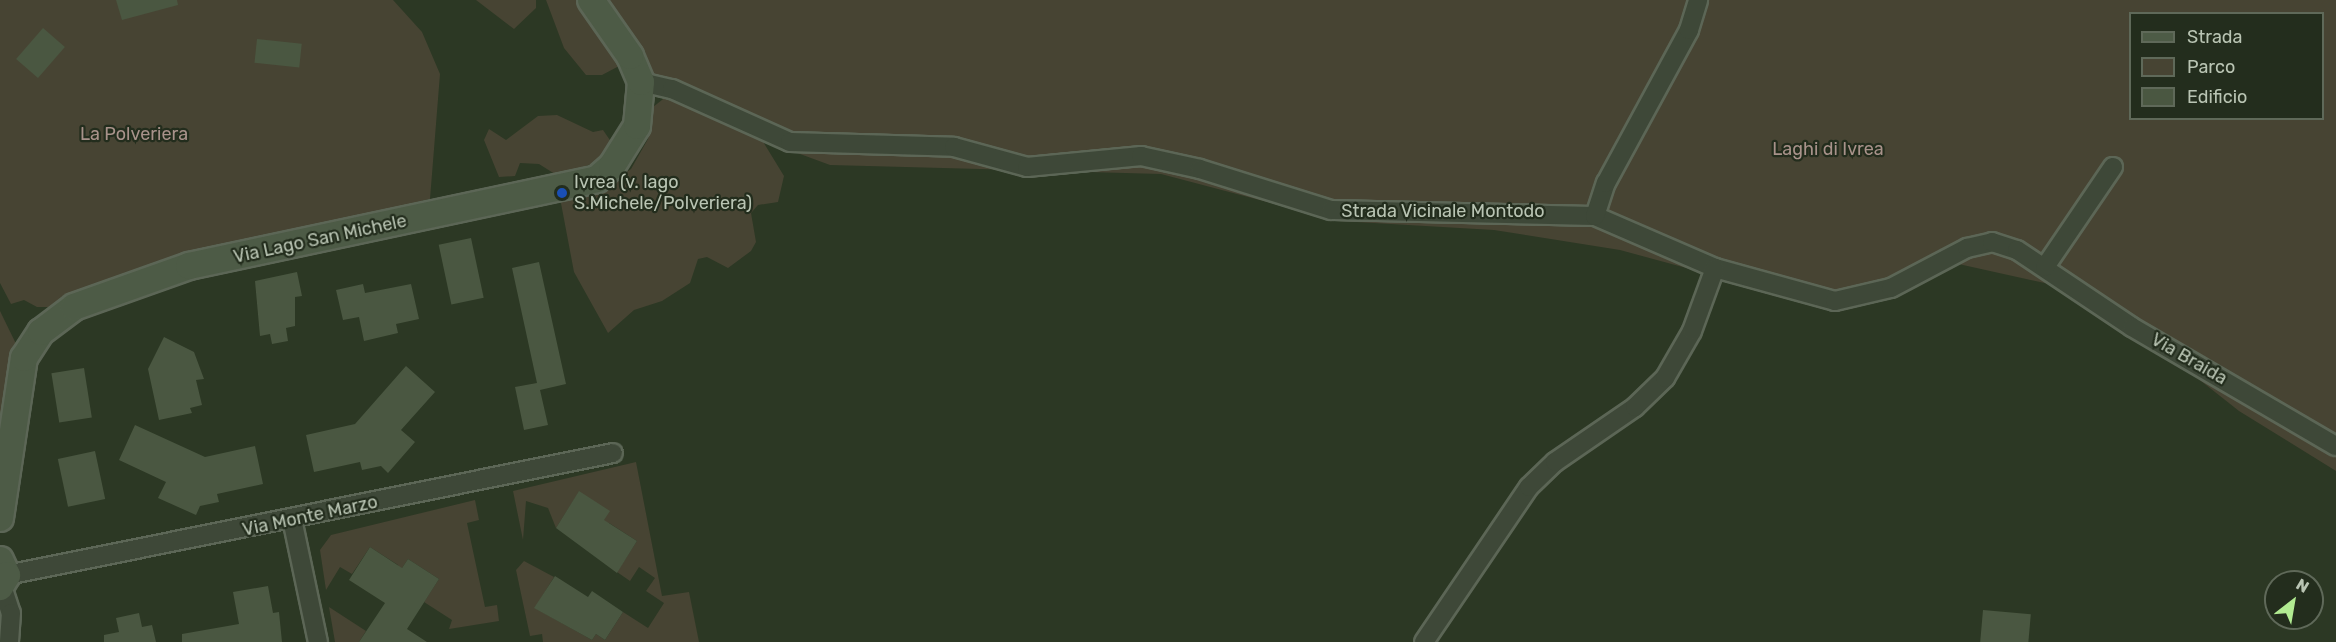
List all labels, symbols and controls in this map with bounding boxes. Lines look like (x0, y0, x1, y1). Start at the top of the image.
legend (2129, 12, 2324, 120)
text: Strada (2187, 26, 2243, 48)
text: Parco (2187, 56, 2235, 78)
text: Edificio (2187, 86, 2247, 108)
park label: La Polveriera (80, 123, 188, 145)
park label: Laghi di Ivrea (1772, 138, 1884, 160)
place label: Ivrea (v. lago S.Michele/Polveriera) (574, 172, 752, 214)
marker: Ivrea (v. lago S.Michele/Polveriera) (555, 186, 569, 200)
street label: Strada Vicinale Montodo (1341, 200, 1545, 222)
street label: Via Lago San Michele (231, 210, 409, 268)
street label: Via Braida (2147, 329, 2231, 389)
street label: Via Monte Marzo (240, 491, 380, 541)
north arrow (2264, 570, 2324, 630)
text: N (2293, 575, 2312, 597)

